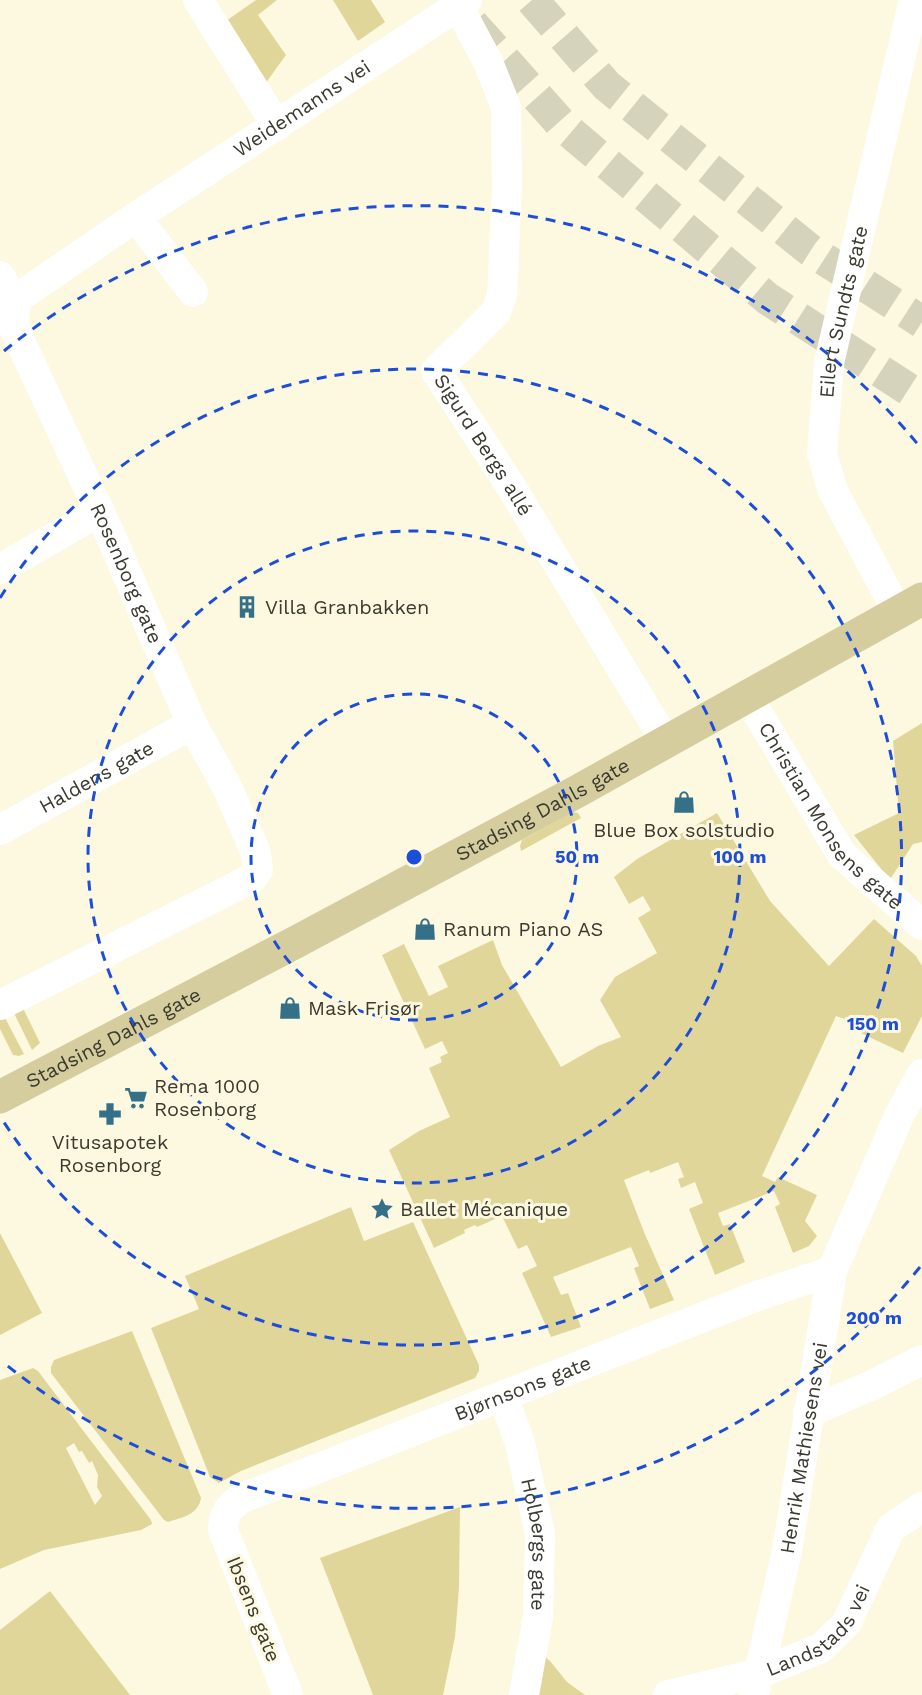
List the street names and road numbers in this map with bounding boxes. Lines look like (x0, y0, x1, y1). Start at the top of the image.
street label: Weidemanns vei (229, 55, 375, 162)
street label: Eilert Sundts gate (814, 223, 873, 399)
street label: Sigurd Bergs allé (429, 369, 538, 520)
street label: Rosenborg gate (85, 499, 168, 647)
street label: Christian Monsens gate (754, 718, 908, 915)
street label: Haldens gate (35, 736, 158, 818)
street label: Stadsing Dahls gate (452, 753, 634, 866)
street label: Stadsing Dahls gate (22, 982, 205, 1093)
street label: Henrik Mathiesens vei (775, 1341, 832, 1556)
street label: Bjørnsons gate (451, 1350, 594, 1426)
street label: Holbergs gate (516, 1476, 552, 1611)
street label: Ibsens gate (222, 1553, 286, 1665)
street label: Landstads vei (763, 1580, 875, 1681)

